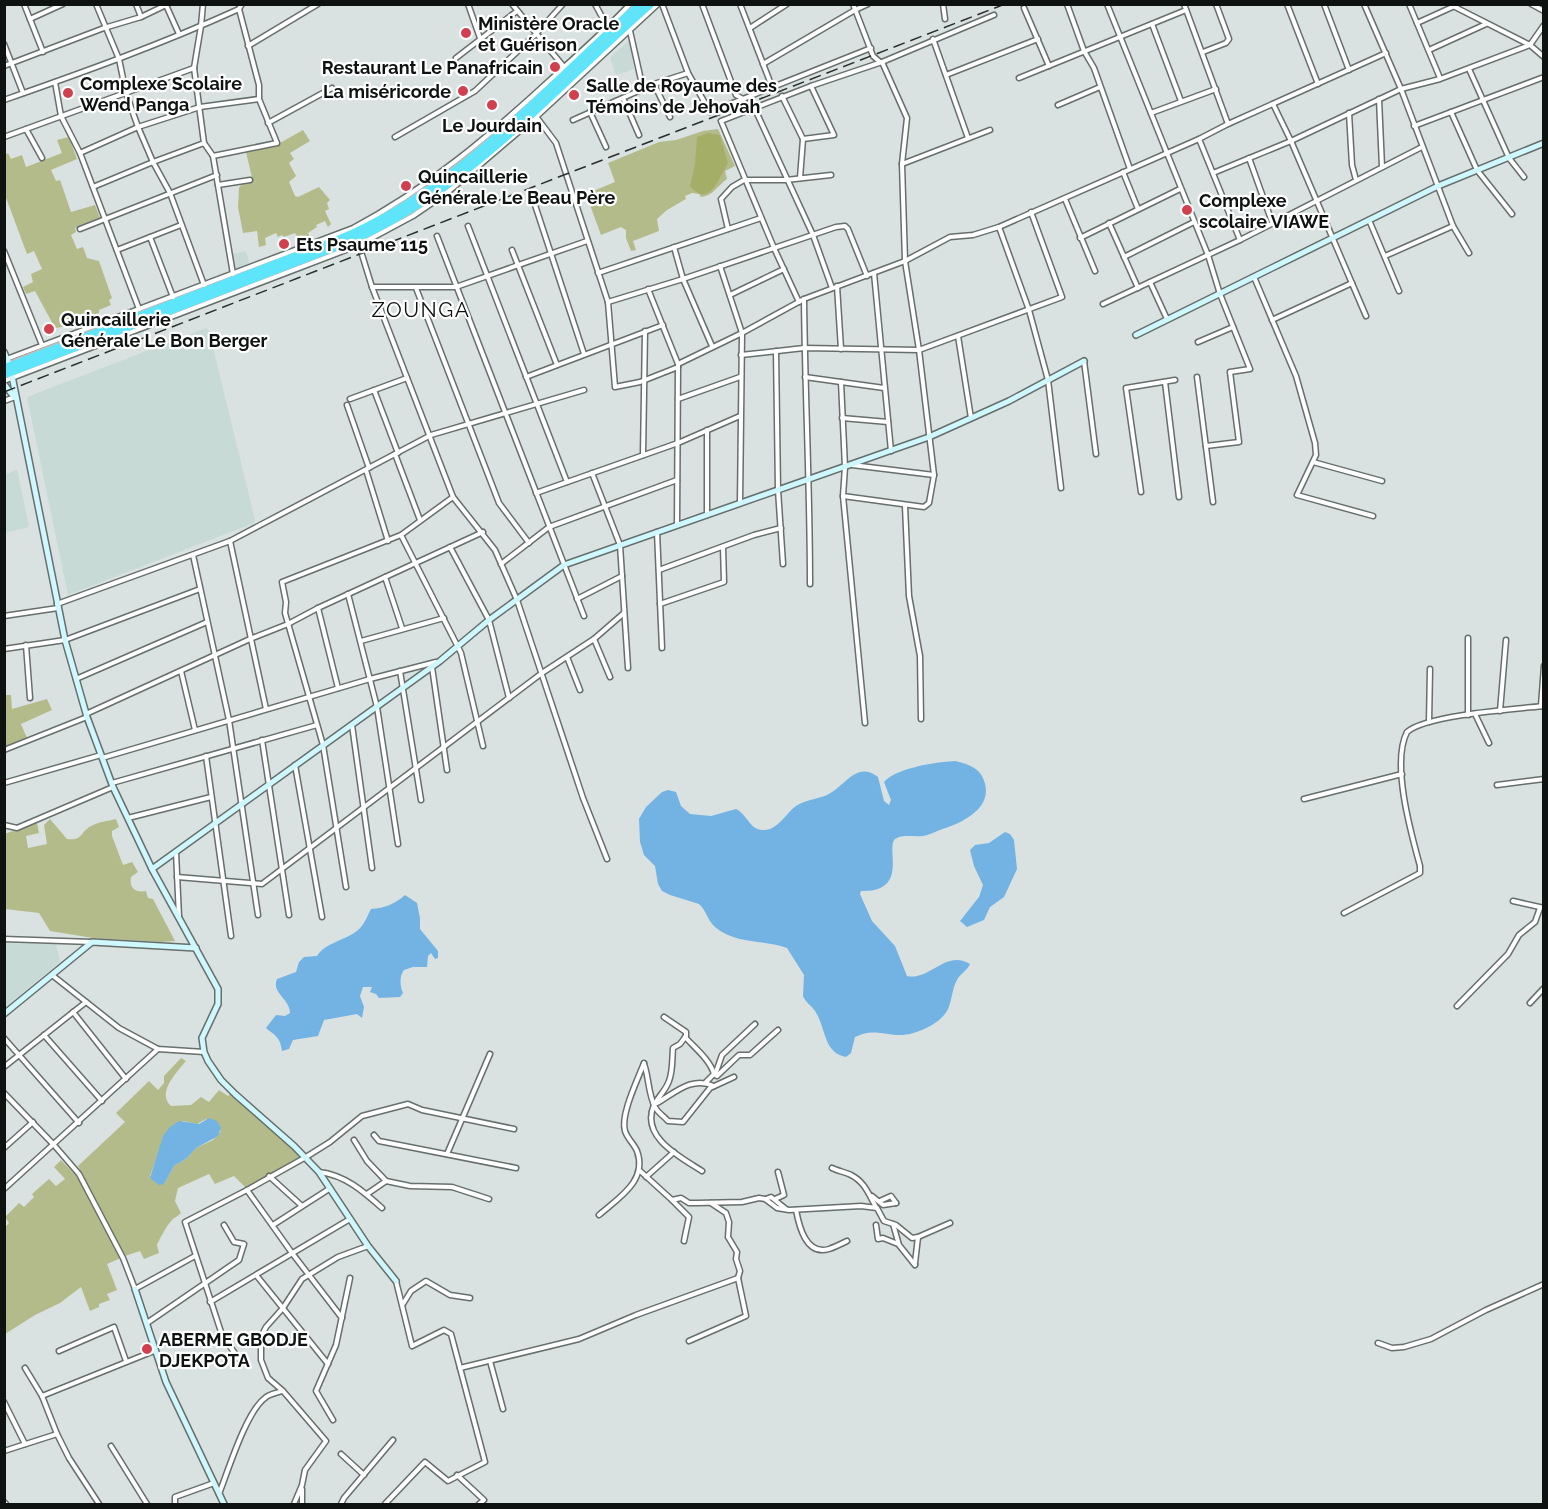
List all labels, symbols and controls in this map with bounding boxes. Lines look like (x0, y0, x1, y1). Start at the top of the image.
place label: Ministère Oracle et Guérison (478, 13, 620, 55)
marker: Ministère Oracle et Guérison (459, 26, 473, 40)
place label: Restaurant Le Panafricain (322, 57, 543, 78)
marker: Restaurant Le Panafricain (548, 60, 562, 74)
place label: Complexe Scolaire Wend Panga (80, 73, 242, 115)
place label: Salle de Royaume des Témoins de Jehovah (586, 75, 777, 117)
place label: La miséricorde (323, 81, 451, 102)
marker: La miséricorde (456, 84, 470, 98)
marker: Complexe Scolaire Wend Panga (61, 86, 75, 100)
marker: Salle de Royaume des Témoins de Jehovah (567, 88, 581, 102)
marker: Le Jourdain (485, 98, 499, 112)
place label: Le Jourdain (442, 115, 542, 136)
place label: Quincaillerie Générale Le Beau Père (418, 166, 616, 208)
marker: Quincaillerie Générale Le Beau Père (399, 179, 413, 193)
place label: Complexe scolaire VIAWE (1199, 190, 1329, 232)
marker: Complexe scolaire VIAWE (1180, 203, 1194, 217)
place label: Ets Psaume 115 (296, 234, 428, 255)
marker: Ets Psaume 115 (277, 237, 291, 251)
district label: ZOUNGA (372, 297, 470, 322)
place label: Quincaillerie Générale Le Bon Berger (61, 309, 268, 351)
marker: Quincaillerie Générale Le Bon Berger (42, 322, 56, 336)
place label: ABERME GBODJE DJEKPOTA (159, 1329, 308, 1371)
marker: ABERME GBODJE DJEKPOTA (140, 1342, 154, 1356)

